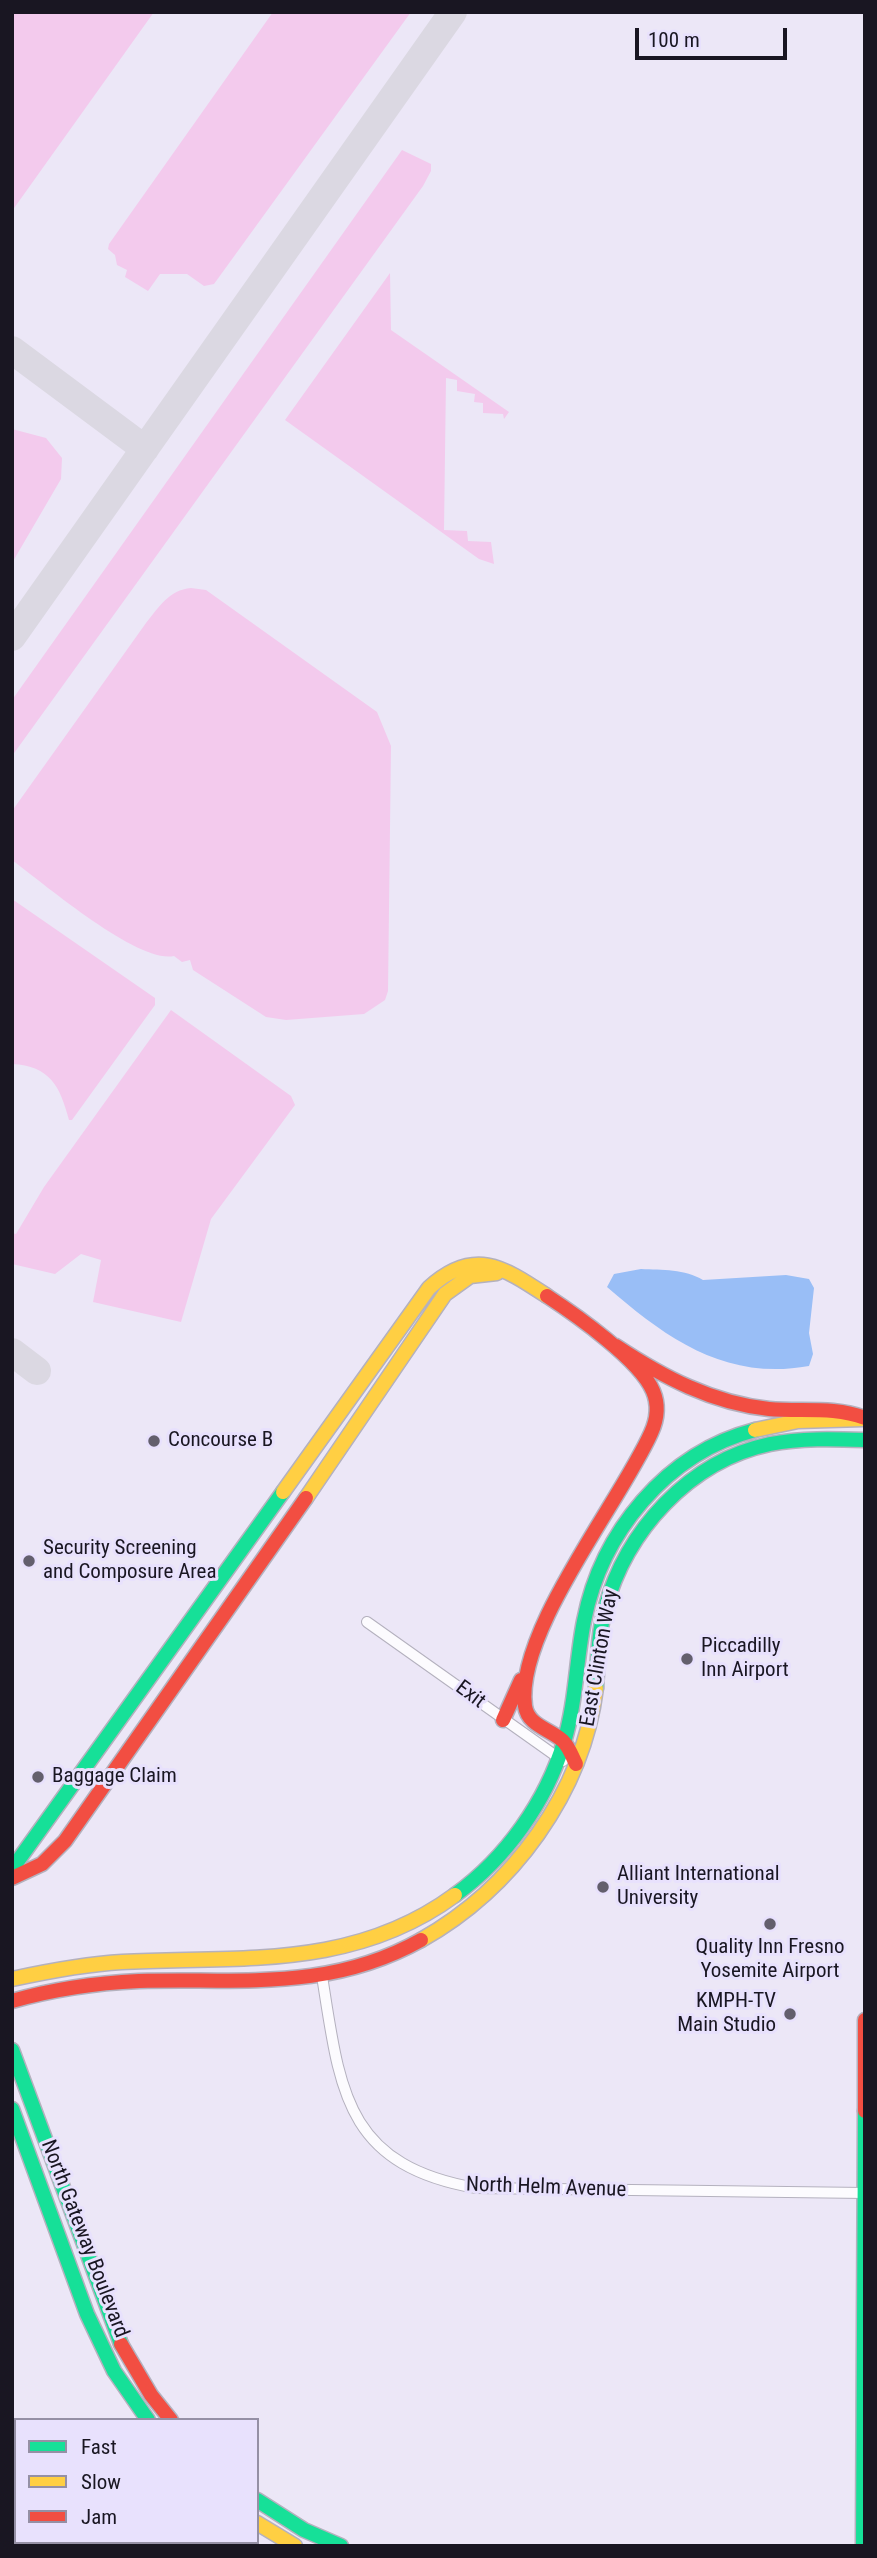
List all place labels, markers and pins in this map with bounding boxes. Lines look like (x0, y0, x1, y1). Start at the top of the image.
place label: Concourse B (168, 1428, 273, 1454)
marker: Concourse B (146, 1433, 162, 1449)
place label: Security Screening and Composure Area (43, 1536, 216, 1586)
marker: Security Screening and Composure Area (21, 1553, 37, 1569)
place label: Piccadilly Inn Airport (701, 1634, 789, 1684)
marker: Piccadilly Inn Airport (679, 1651, 695, 1667)
place label: Baggage Claim (52, 1764, 177, 1790)
marker: Baggage Claim (30, 1769, 46, 1785)
place label: Alliant International University (617, 1862, 780, 1912)
marker: Alliant International University (595, 1879, 611, 1895)
marker: Quality Inn Fresno Yosemite Airport (762, 1916, 778, 1932)
place label: Quality Inn Fresno Yosemite Airport (696, 1935, 844, 1985)
place label: KMPH-TV Main Studio (677, 1989, 776, 2039)
marker: KMPH-TV Main Studio (782, 2006, 798, 2022)

